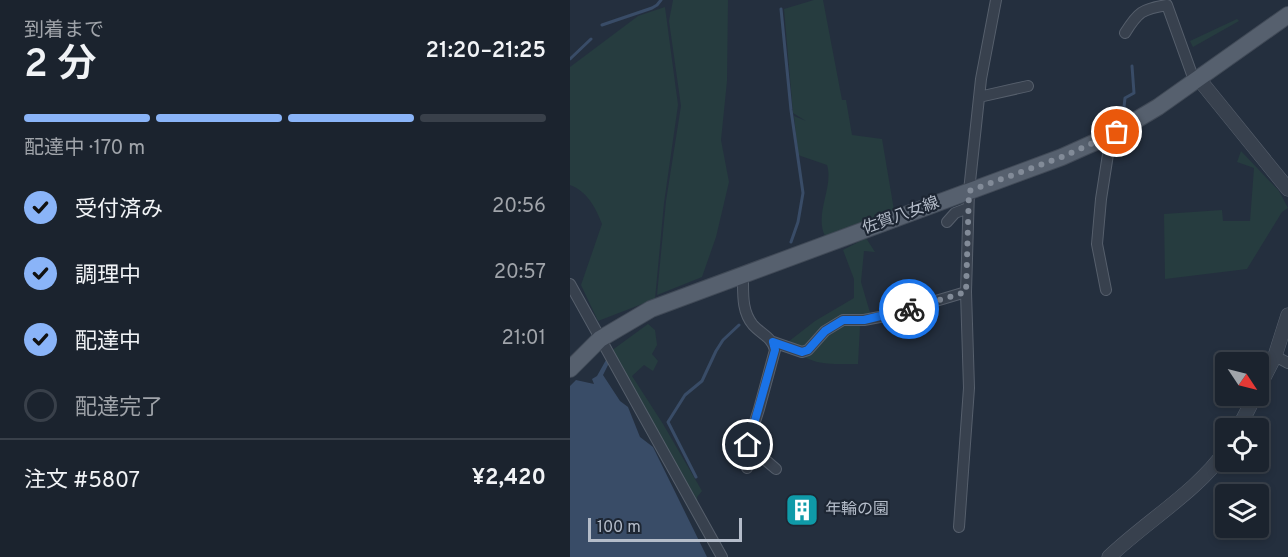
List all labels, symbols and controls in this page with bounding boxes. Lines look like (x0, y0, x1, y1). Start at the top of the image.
text: 到着まで (24, 18, 104, 44)
text: 21:20–21:25 (426, 38, 546, 65)
text: 2 分 (24, 42, 96, 91)
pin (1091, 106, 1142, 157)
icon: bag (1100, 115, 1133, 148)
text: 配達中 · 170 m (24, 136, 145, 162)
icon: check (24, 191, 57, 224)
street label: 佐賀八女線 (860, 193, 942, 239)
text: 20:56 (492, 194, 546, 220)
text: 受付済み (75, 197, 163, 224)
icon: check (24, 257, 57, 290)
text: 20:57 (494, 260, 546, 286)
text: 調理中 (75, 263, 141, 290)
courier (879, 279, 939, 339)
icon: bike (893, 293, 926, 326)
icon: check (24, 323, 57, 356)
text: 21:01 (502, 326, 546, 352)
text: 配達中 (75, 329, 141, 356)
north arrow (1215, 352, 1269, 406)
map controls (1215, 352, 1269, 538)
text: 配達完了 (75, 395, 163, 422)
button: locate (1215, 418, 1269, 472)
pin (722, 419, 773, 470)
icon: home (731, 428, 764, 461)
text: ¥2,420 (472, 465, 546, 492)
text: 注文 #5807 (24, 468, 140, 495)
button: layers (1215, 484, 1269, 538)
building icon: 年輪の園 (784, 492, 820, 528)
place label: 年輪の園 (825, 500, 889, 520)
scale bar (588, 515, 742, 542)
text: 100 m (597, 518, 641, 538)

